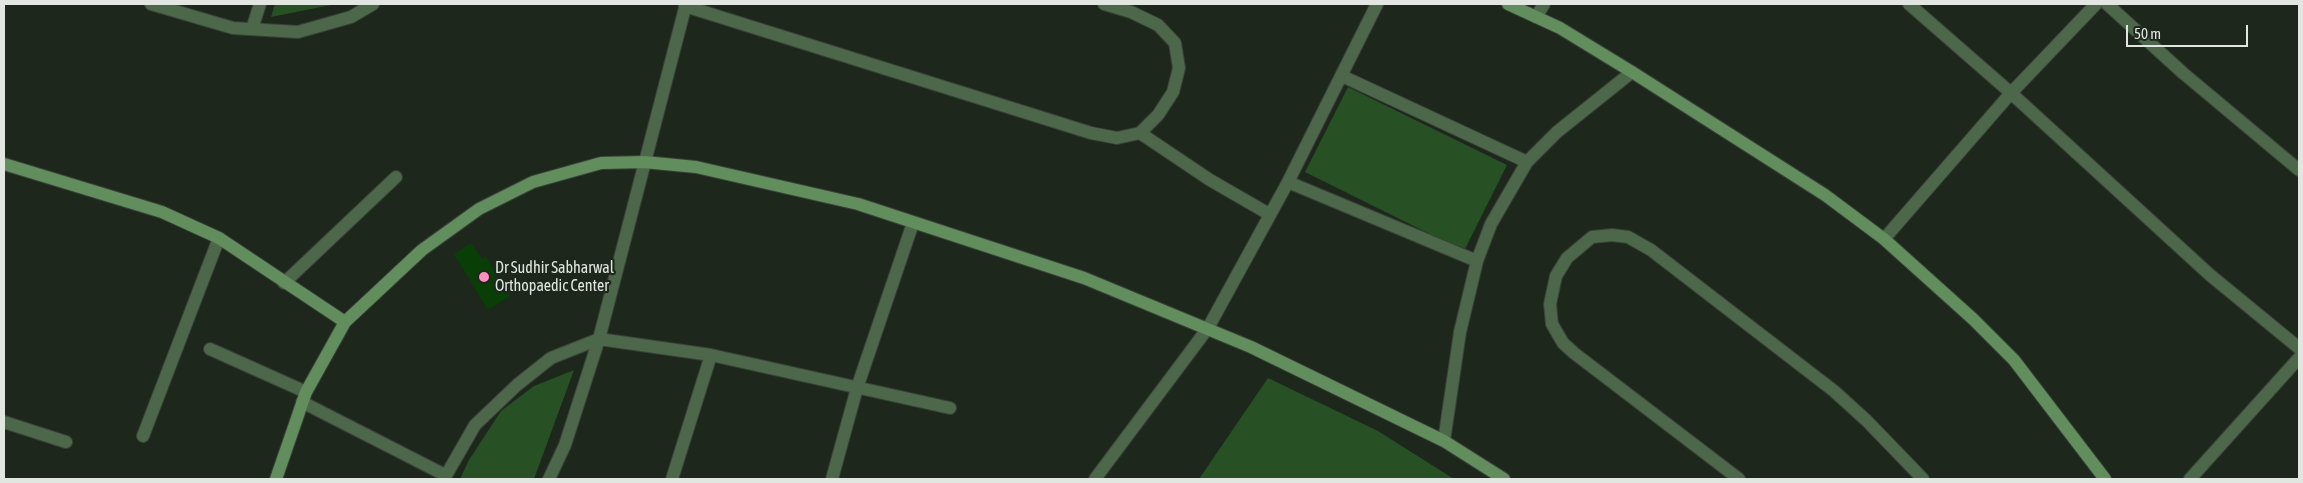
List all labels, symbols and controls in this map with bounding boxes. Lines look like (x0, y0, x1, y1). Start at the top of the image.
scale bar (2128, 15, 2250, 47)
text: 50 m (2134, 25, 2161, 42)
place label: Dr Sudhir Sabharwal Orthopaedic Center (495, 258, 614, 296)
marker: Dr Sudhir Sabharwal Orthopaedic Center (477, 270, 491, 284)

